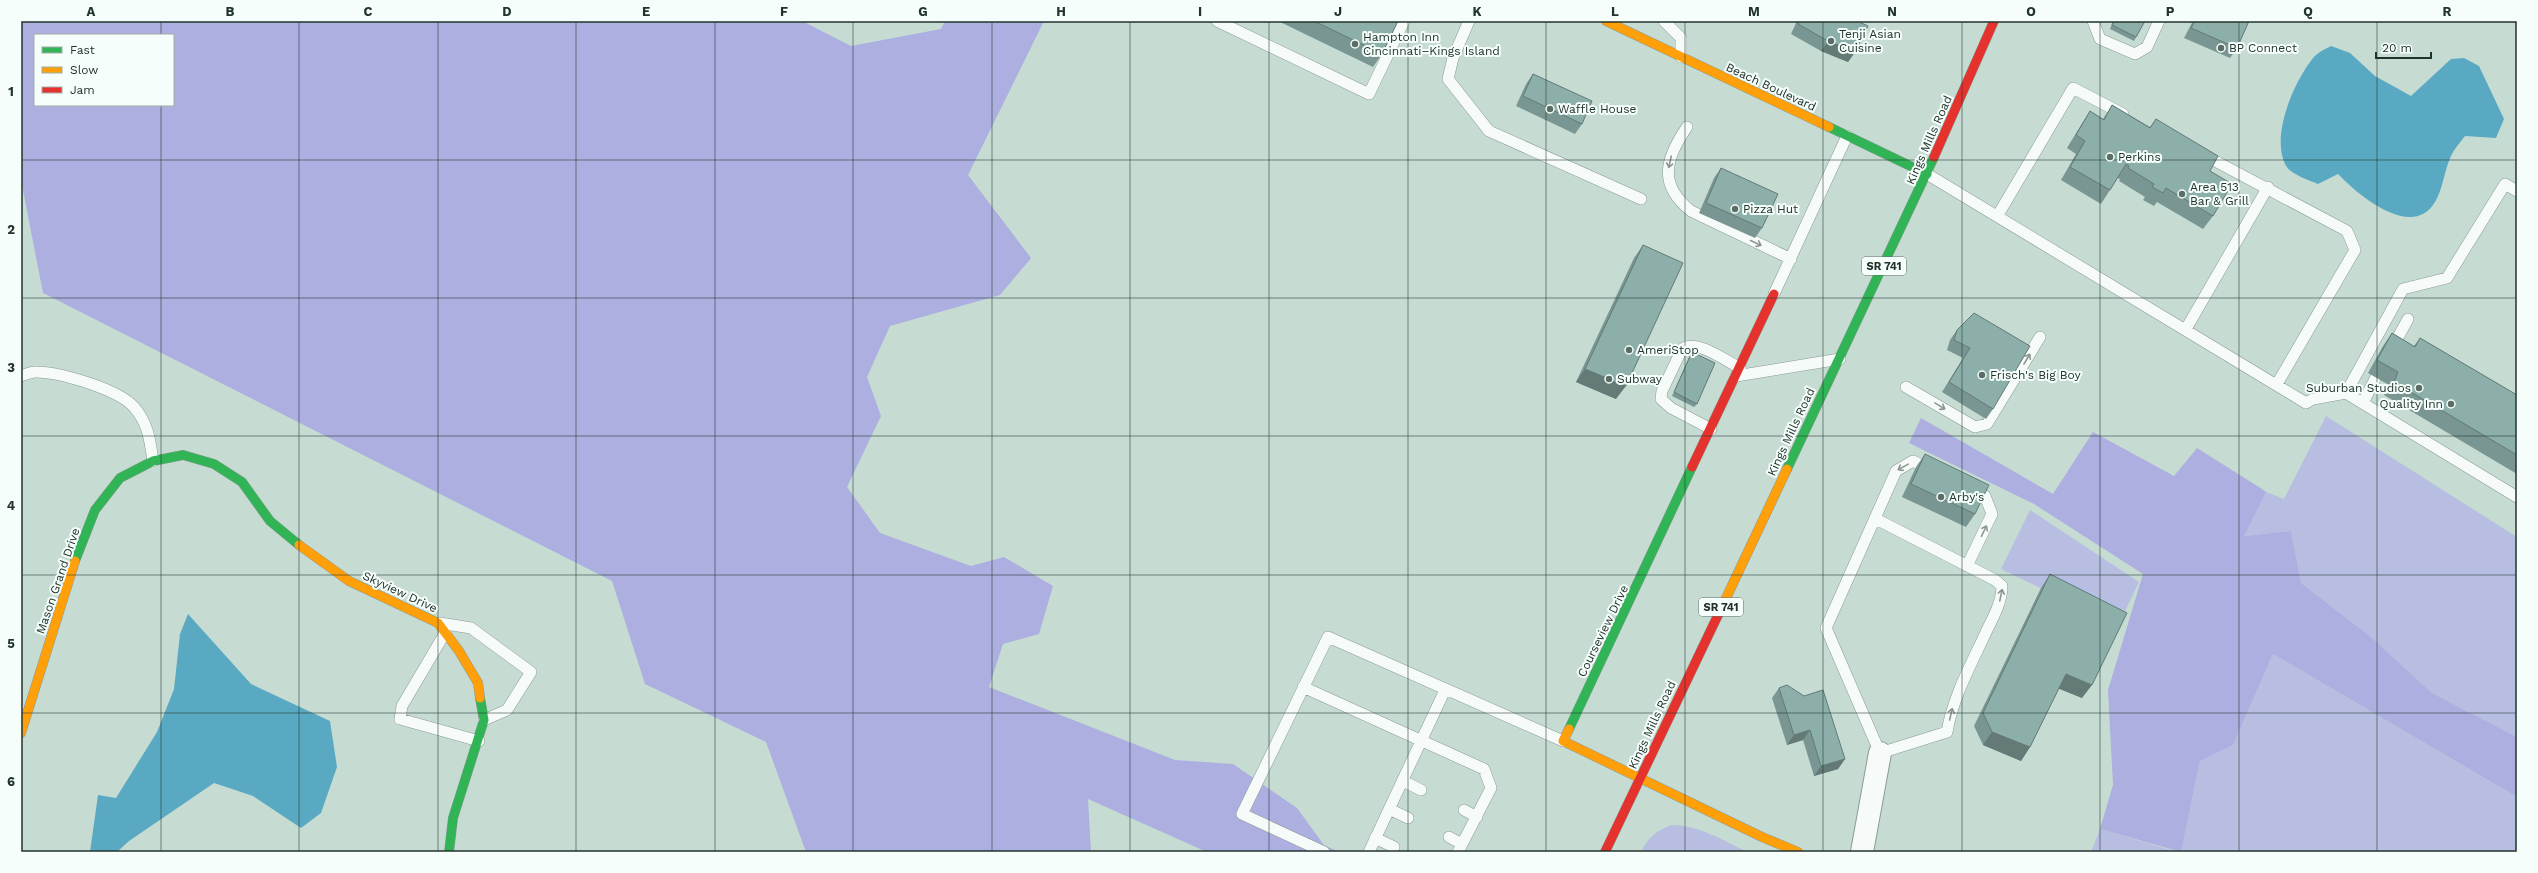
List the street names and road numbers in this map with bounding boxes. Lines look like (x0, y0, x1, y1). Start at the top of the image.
street label: Beach Boulevard (1724, 60, 1818, 114)
street label: Kings Mills Road (1903, 93, 1955, 187)
road number: SR 741 (1862, 257, 1906, 275)
street label: Kings Mills Road (1764, 386, 1818, 478)
street label: Mason Grand Drive (33, 526, 83, 636)
street label: Skyview Drive (361, 569, 440, 615)
street label: Courseview Drive (1575, 583, 1631, 679)
road number: SR 741 (1699, 598, 1743, 616)
street label: Kings Mills Road (1625, 679, 1679, 771)

